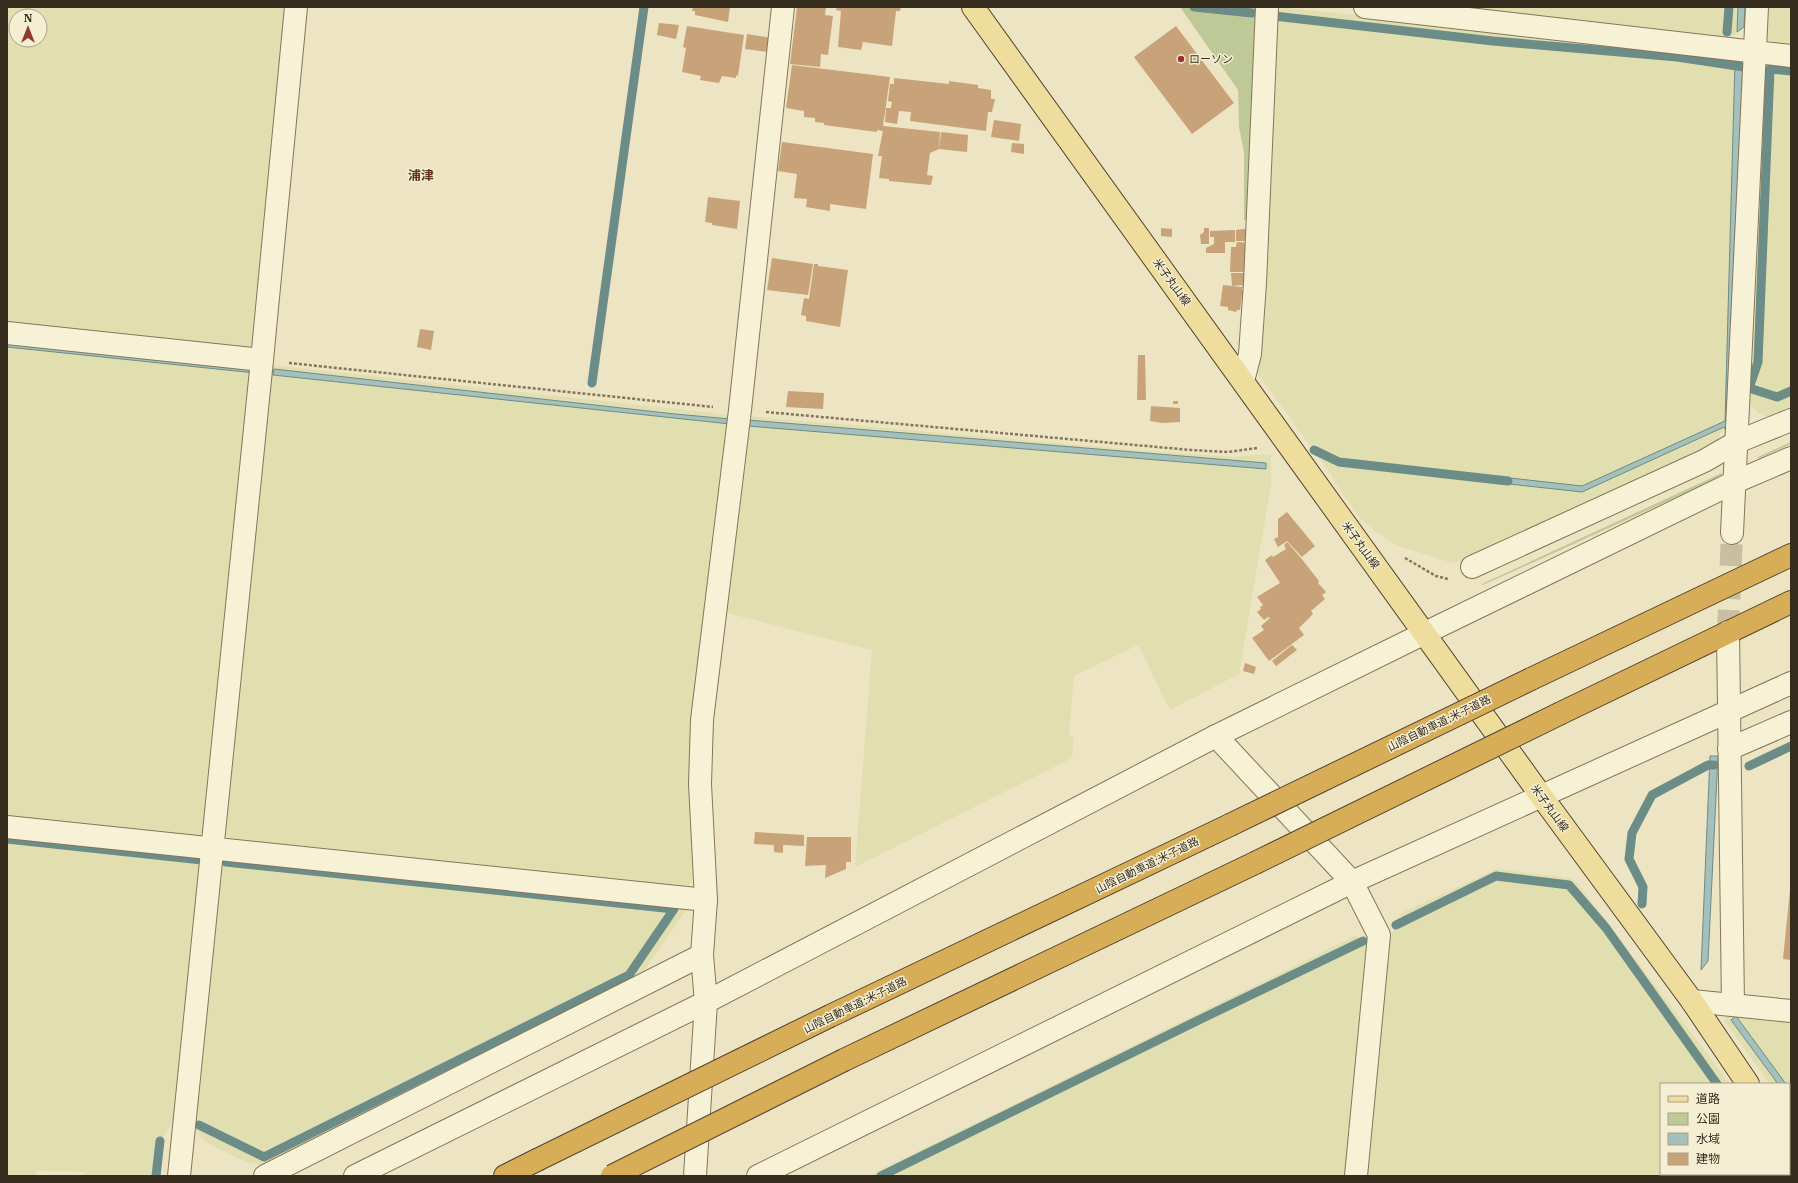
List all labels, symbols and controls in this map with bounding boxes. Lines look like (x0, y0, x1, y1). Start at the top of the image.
north arrow (8, 8, 48, 48)
text: N (24, 11, 33, 25)
place label: ローソン (1189, 52, 1233, 66)
marker: ローソン (1176, 54, 1186, 64)
district label: 浦津 (408, 167, 434, 184)
street label: 米子丸山線 (1150, 256, 1194, 308)
street label: 米子丸山線 (1339, 519, 1383, 571)
street label: 山陰自動車道;米子道路 (1385, 692, 1493, 754)
street label: 米子丸山線 (1528, 782, 1572, 834)
street label: 山陰自動車道;米子道路 (1093, 834, 1201, 896)
street label: 山陰自動車道;米子道路 (801, 974, 909, 1036)
legend (1660, 1083, 1790, 1175)
text: 道路 (1696, 1091, 1720, 1106)
text: 公園 (1696, 1111, 1720, 1126)
text: 水域 (1696, 1131, 1720, 1146)
text: 建物 (1696, 1151, 1720, 1166)

